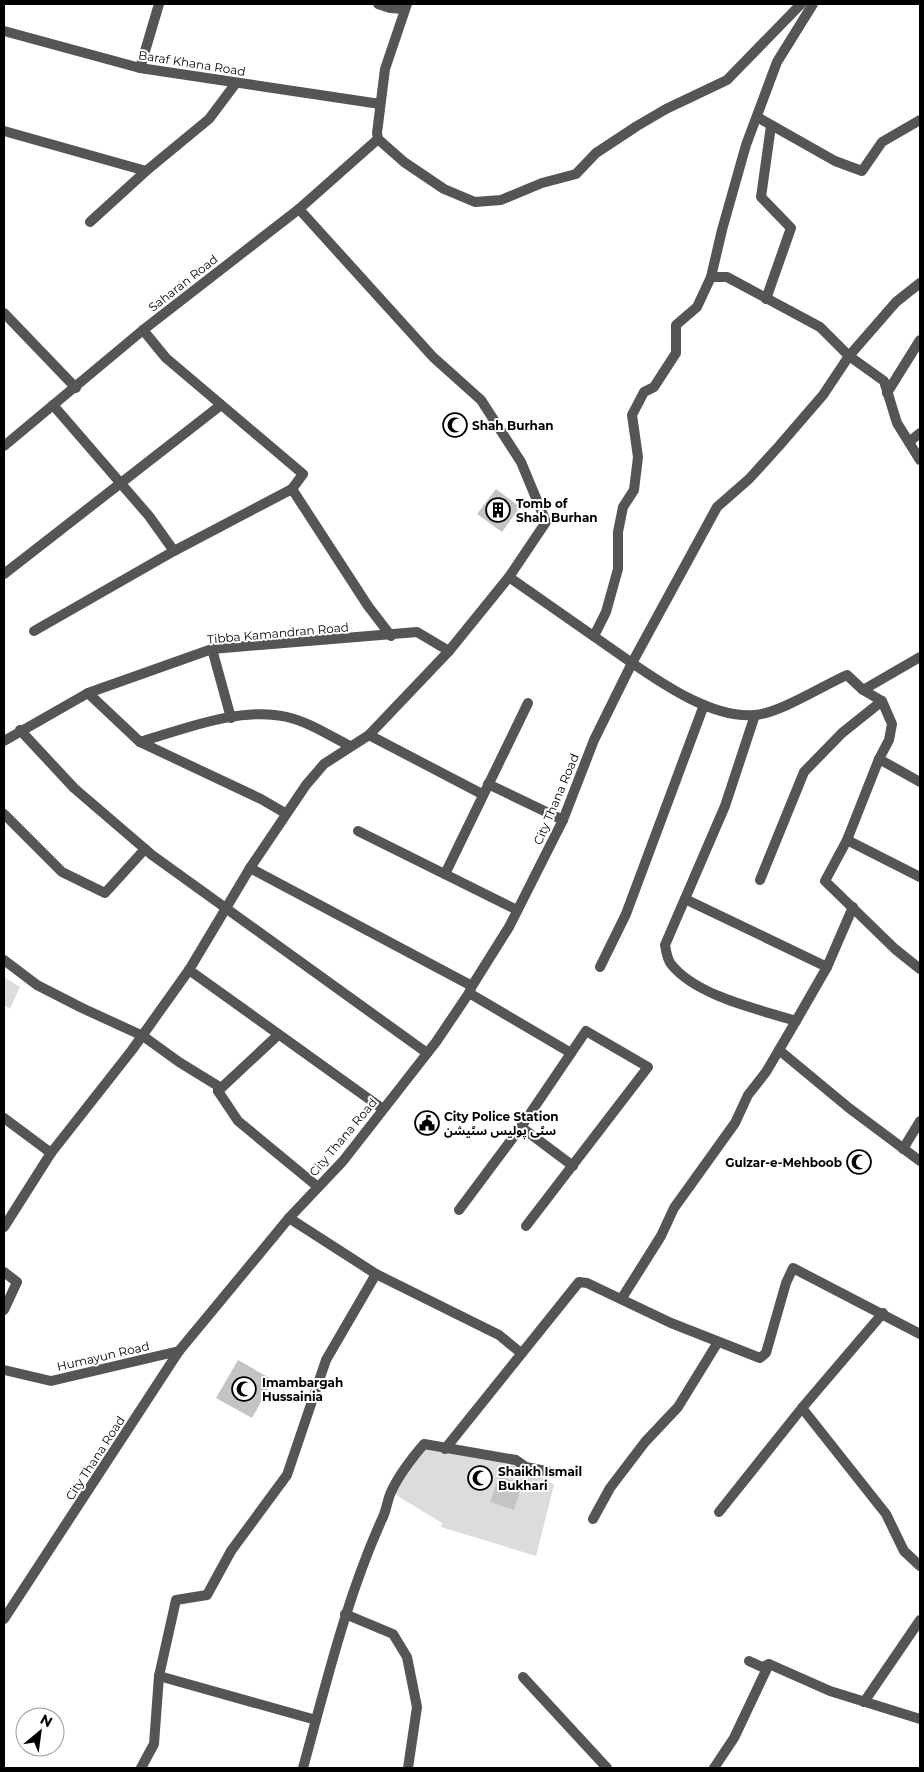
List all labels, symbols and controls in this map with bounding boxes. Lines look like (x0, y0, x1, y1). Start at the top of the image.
street label: Baraf Khana Road (137, 47, 247, 79)
street label: Saharan Road (145, 251, 221, 315)
mosque icon: Shah Burhan (442, 412, 468, 438)
place label: Shah Burhan (472, 418, 554, 433)
place label: Tomb of Shah Burhan (516, 496, 598, 525)
building icon: Tomb of Shah Burhan (485, 497, 511, 523)
street label: Tibba Kamandran Road (207, 619, 349, 647)
street label: City Thana Road (530, 751, 582, 847)
street label: City Thana Road (306, 1095, 380, 1179)
place label: City Police Station سٹی پولیس سٹیشن (444, 1109, 559, 1139)
public building icon: City Police Station سٹی پولیس سٹیشن (414, 1110, 440, 1136)
mosque icon: Gulzar-e-Mehboob (846, 1149, 872, 1175)
place label: Gulzar-e-Mehboob (725, 1155, 842, 1170)
street label: Humayun Road (55, 1338, 151, 1374)
place label: Imambargah Hussainia (262, 1375, 343, 1404)
mosque icon: Imambargah Hussainia (231, 1376, 257, 1402)
street label: City Thana Road (62, 1413, 128, 1503)
place label: Shaikh Ismail Bukhari (498, 1464, 582, 1493)
mosque icon: Shaikh Ismail Bukhari (467, 1465, 493, 1491)
north arrow (15, 1707, 65, 1757)
text: N (37, 1710, 56, 1731)

